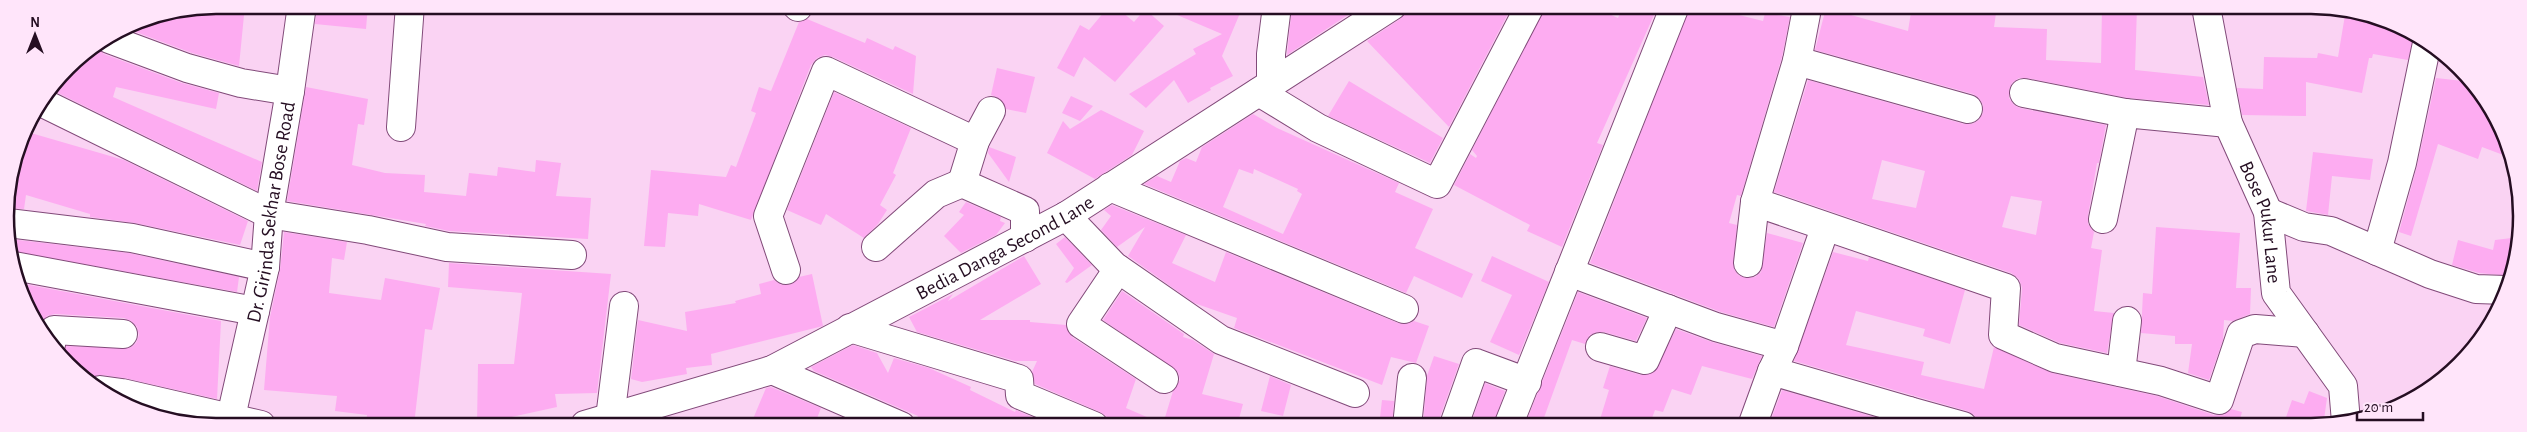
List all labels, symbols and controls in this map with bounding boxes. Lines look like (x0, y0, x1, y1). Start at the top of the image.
north arrow (10, 10, 60, 60)
text: N (30, 16, 40, 30)
street label: Dr. Girinda Sekhar Bose Road (244, 100, 299, 325)
street label: Bose Pukur Lane (2235, 158, 2284, 284)
street label: Bedia Danga Second Lane (913, 192, 1098, 304)
scale bar (2357, 390, 2423, 422)
text: 20 m (2364, 400, 2393, 415)

